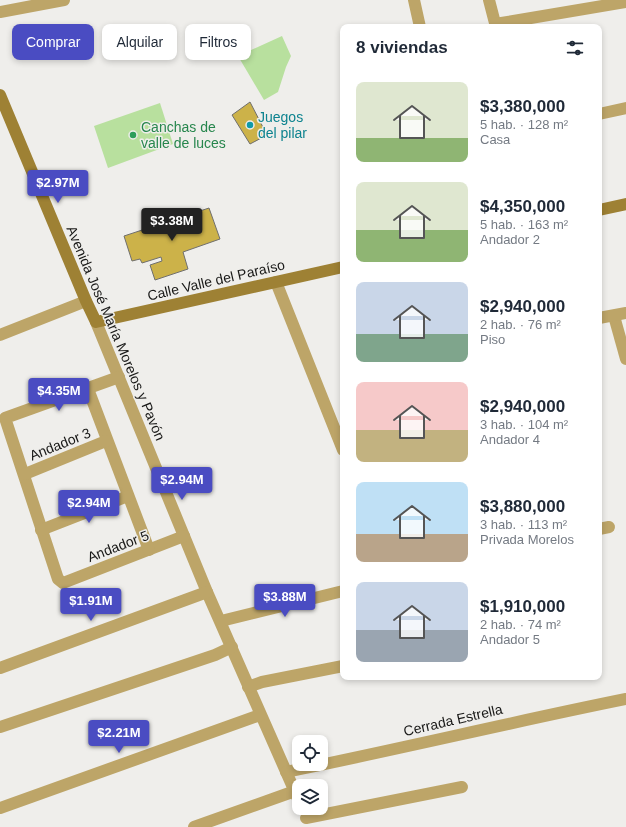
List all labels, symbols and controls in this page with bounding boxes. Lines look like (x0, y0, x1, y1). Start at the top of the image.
chip: Comprar (12, 24, 94, 60)
chip: Alquilar (102, 24, 177, 60)
chip: Filtros (185, 24, 251, 60)
icon: filters (564, 37, 586, 59)
text: 8 viviendas (356, 38, 448, 57)
text: $3,380,000 (480, 97, 565, 116)
icon: home (388, 98, 436, 146)
place label: Juegos del pilar (258, 109, 307, 141)
text: 5 hab. · 128 m² (480, 117, 568, 132)
place label: Canchas de valle de luces (141, 119, 226, 151)
marker: Juegos del pilar (245, 120, 255, 130)
marker: Canchas de valle de luces (128, 130, 138, 140)
text: Casa (480, 132, 510, 147)
pin: $2.97M (25, 170, 91, 204)
text: $2.97M (36, 175, 80, 190)
text: $4,350,000 (480, 197, 565, 216)
icon: home (388, 198, 436, 246)
pin: $3.38M (139, 208, 205, 242)
text: $3.38M (150, 213, 194, 228)
text: 5 hab. · 163 m² (480, 217, 568, 232)
street label: Avenida José María Morelos y Pavón (63, 223, 169, 443)
text: Andador 2 (480, 232, 540, 247)
street label: Calle Valle del Paraíso (146, 256, 286, 304)
text: $2,940,000 (480, 297, 565, 316)
icon: home (388, 298, 436, 346)
text: 2 hab. · 76 m² (480, 317, 561, 332)
text: Piso (480, 332, 505, 347)
pin: $4.35M (26, 378, 92, 412)
text: $4.35M (37, 383, 81, 398)
text: $2,940,000 (480, 397, 565, 416)
icon: home (388, 398, 436, 446)
text: 3 hab. · 104 m² (480, 417, 568, 432)
street label: Andador 3 (27, 424, 93, 464)
text: Andador 4 (480, 432, 540, 447)
pin: $2.94M (149, 467, 215, 501)
text: $2.94M (160, 472, 204, 487)
pin: $2.94M (56, 490, 122, 524)
text: $2.94M (67, 495, 111, 510)
text: $3,880,000 (480, 497, 565, 516)
icon: home (388, 498, 436, 546)
text: 3 hab. · 113 m² (480, 517, 567, 532)
street label: Andador 5 (85, 527, 151, 565)
text: Privada Morelos (480, 532, 574, 547)
pin: $3.88M (252, 584, 318, 618)
pin: $1.91M (58, 588, 124, 622)
text: $3.88M (263, 589, 307, 604)
text: $1.91M (69, 593, 113, 608)
text: $1,910,000 (480, 597, 565, 616)
icon: home (388, 598, 436, 646)
text: 2 hab. · 74 m² (480, 617, 561, 632)
text: Andador 5 (480, 632, 540, 647)
street label: Cerrada Estrella (402, 701, 504, 739)
pin: $2.21M (86, 720, 152, 754)
text: $2.21M (97, 725, 141, 740)
map controls (292, 735, 328, 815)
button: locate (292, 735, 328, 771)
button: layers (292, 779, 328, 815)

